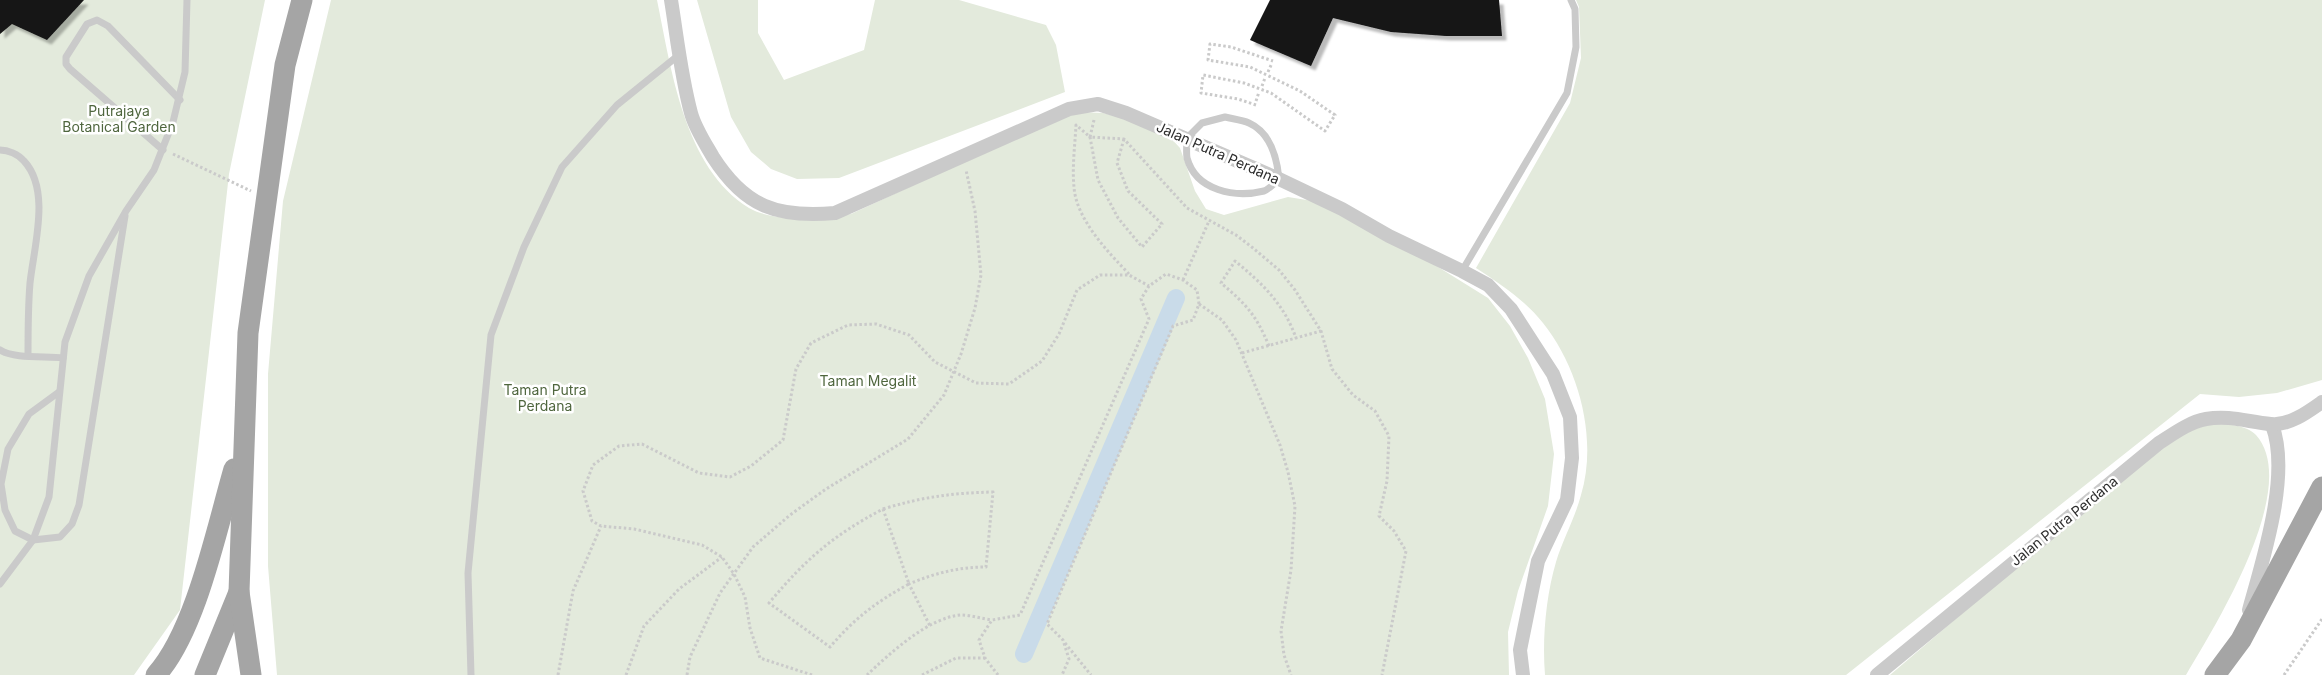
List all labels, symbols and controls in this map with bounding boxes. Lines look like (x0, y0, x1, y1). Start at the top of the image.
park label: Putrajaya Botanical Garden (62, 102, 176, 135)
street label: Jalan Putra Perdana (1154, 118, 1282, 187)
park label: Taman Megalit (820, 372, 917, 389)
park label: Taman Putra Perdana (503, 381, 587, 414)
street label: Jalan Putra Perdana (2007, 472, 2121, 569)

